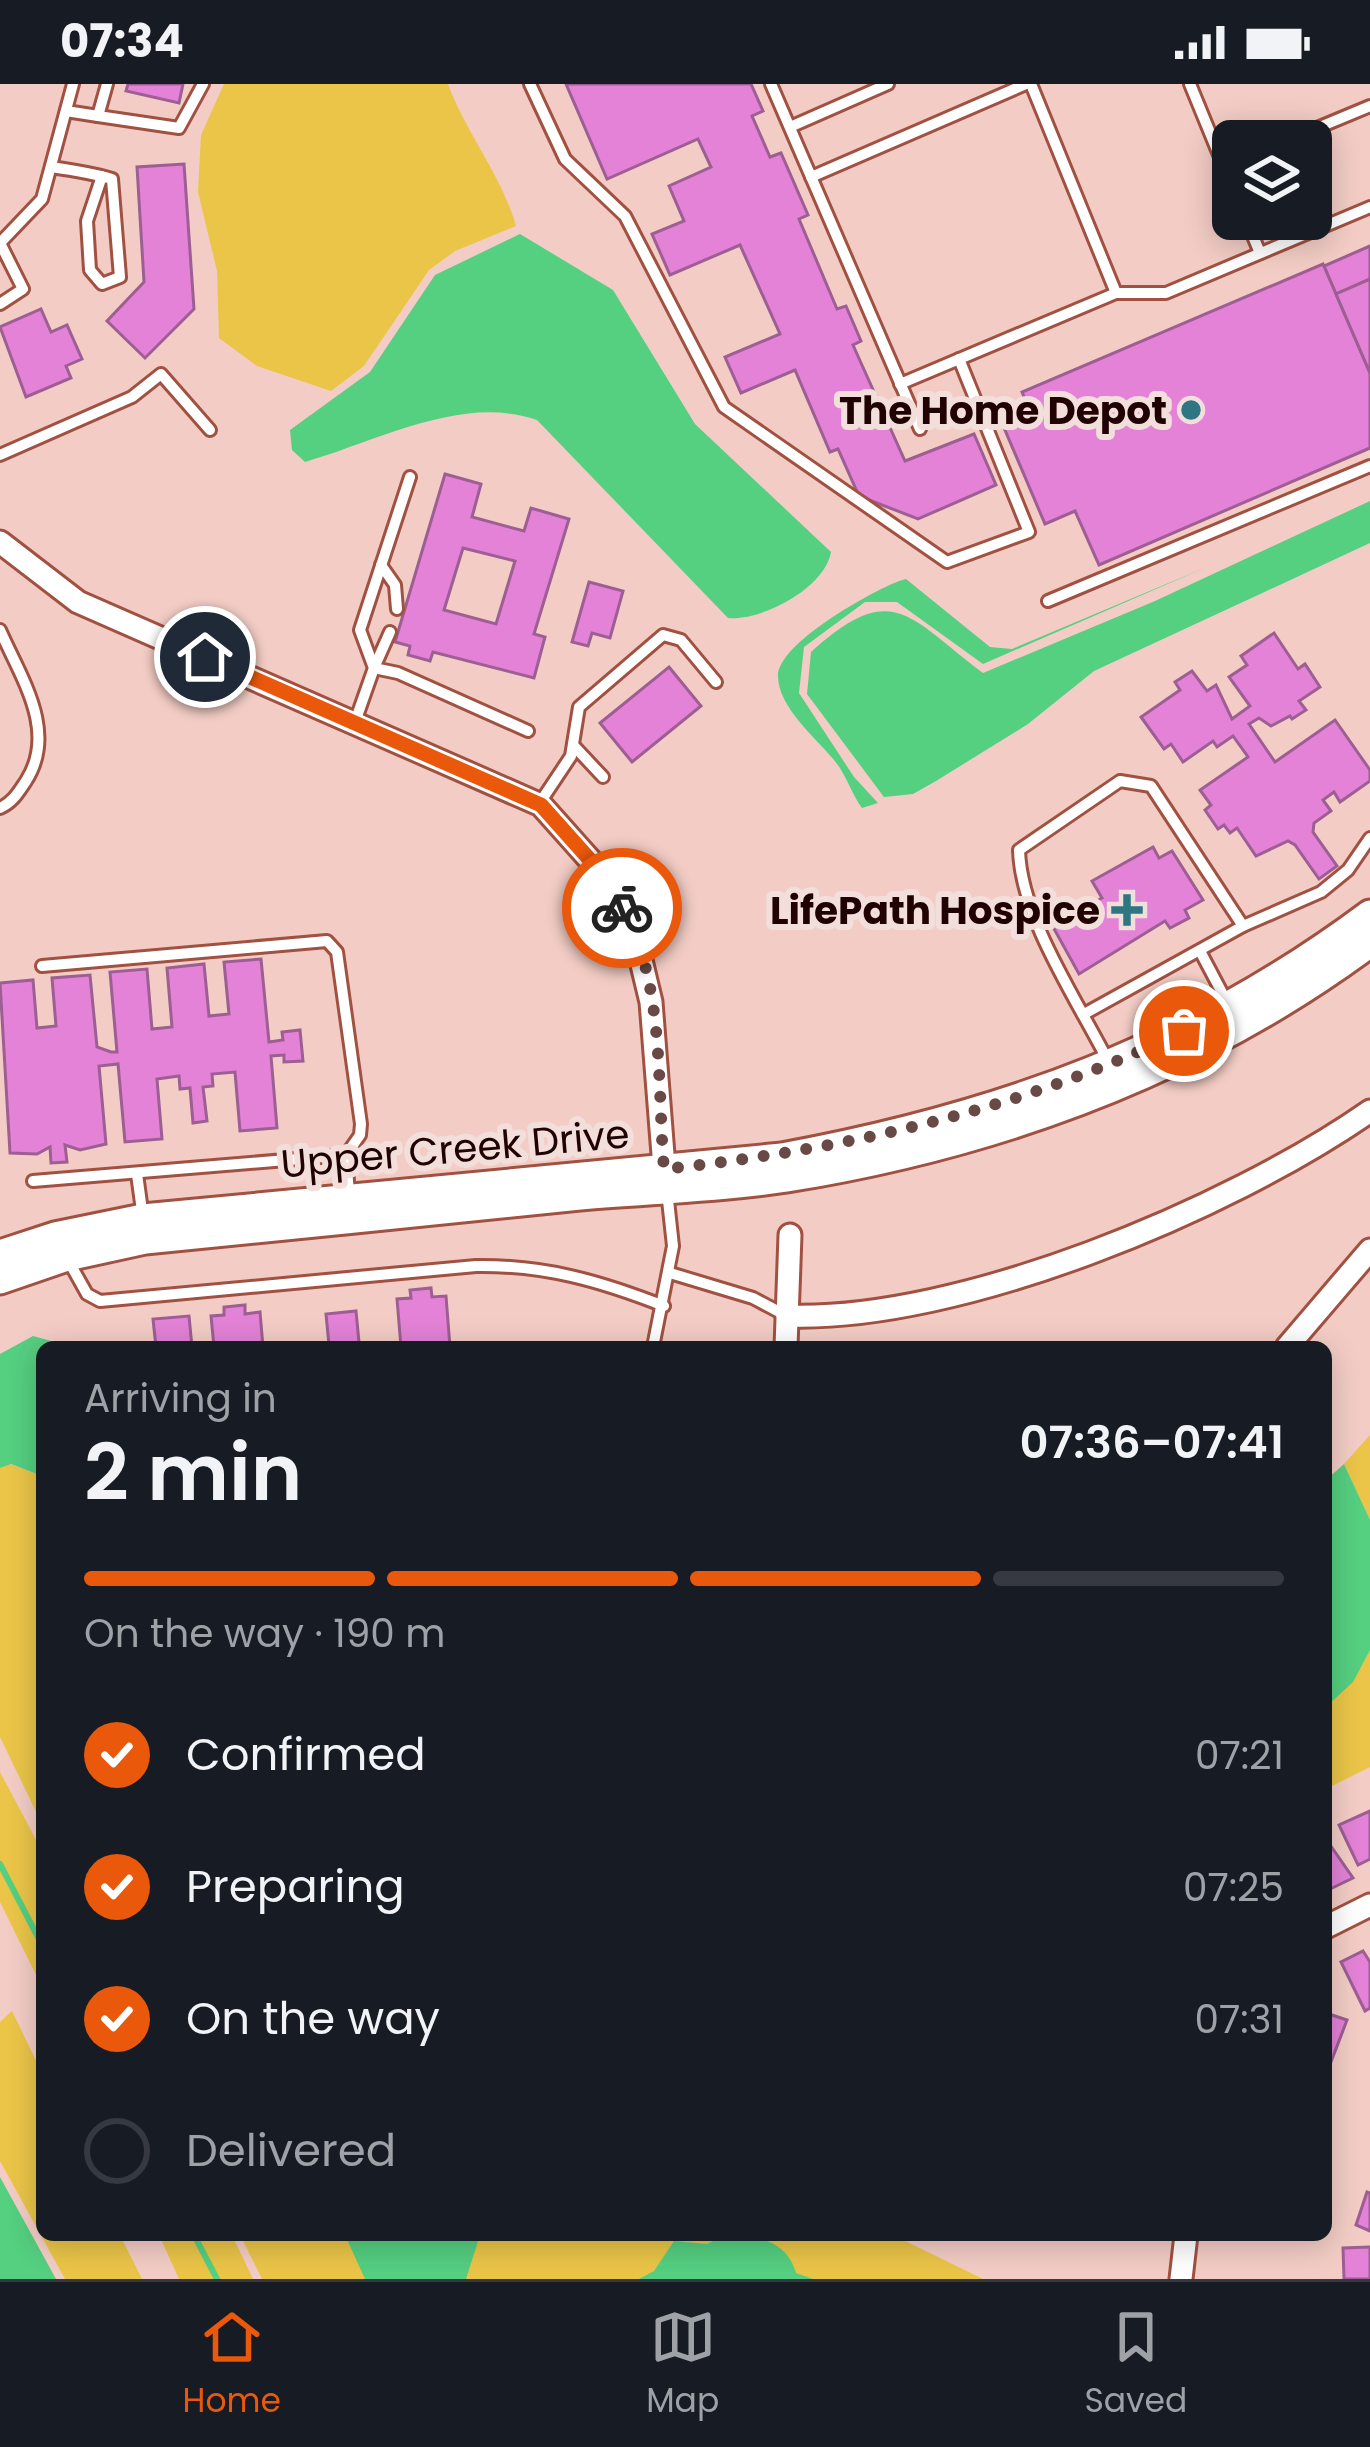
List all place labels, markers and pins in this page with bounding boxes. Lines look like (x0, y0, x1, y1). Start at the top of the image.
place label: The Home Depot (839, 383, 1167, 438)
marker: The Home Depot (1178, 397, 1204, 423)
pin (154, 606, 256, 708)
place label: LifePath Hospice (770, 883, 1100, 938)
marker: LifePath Hospice (1111, 894, 1143, 926)
pin (1133, 980, 1235, 1082)

